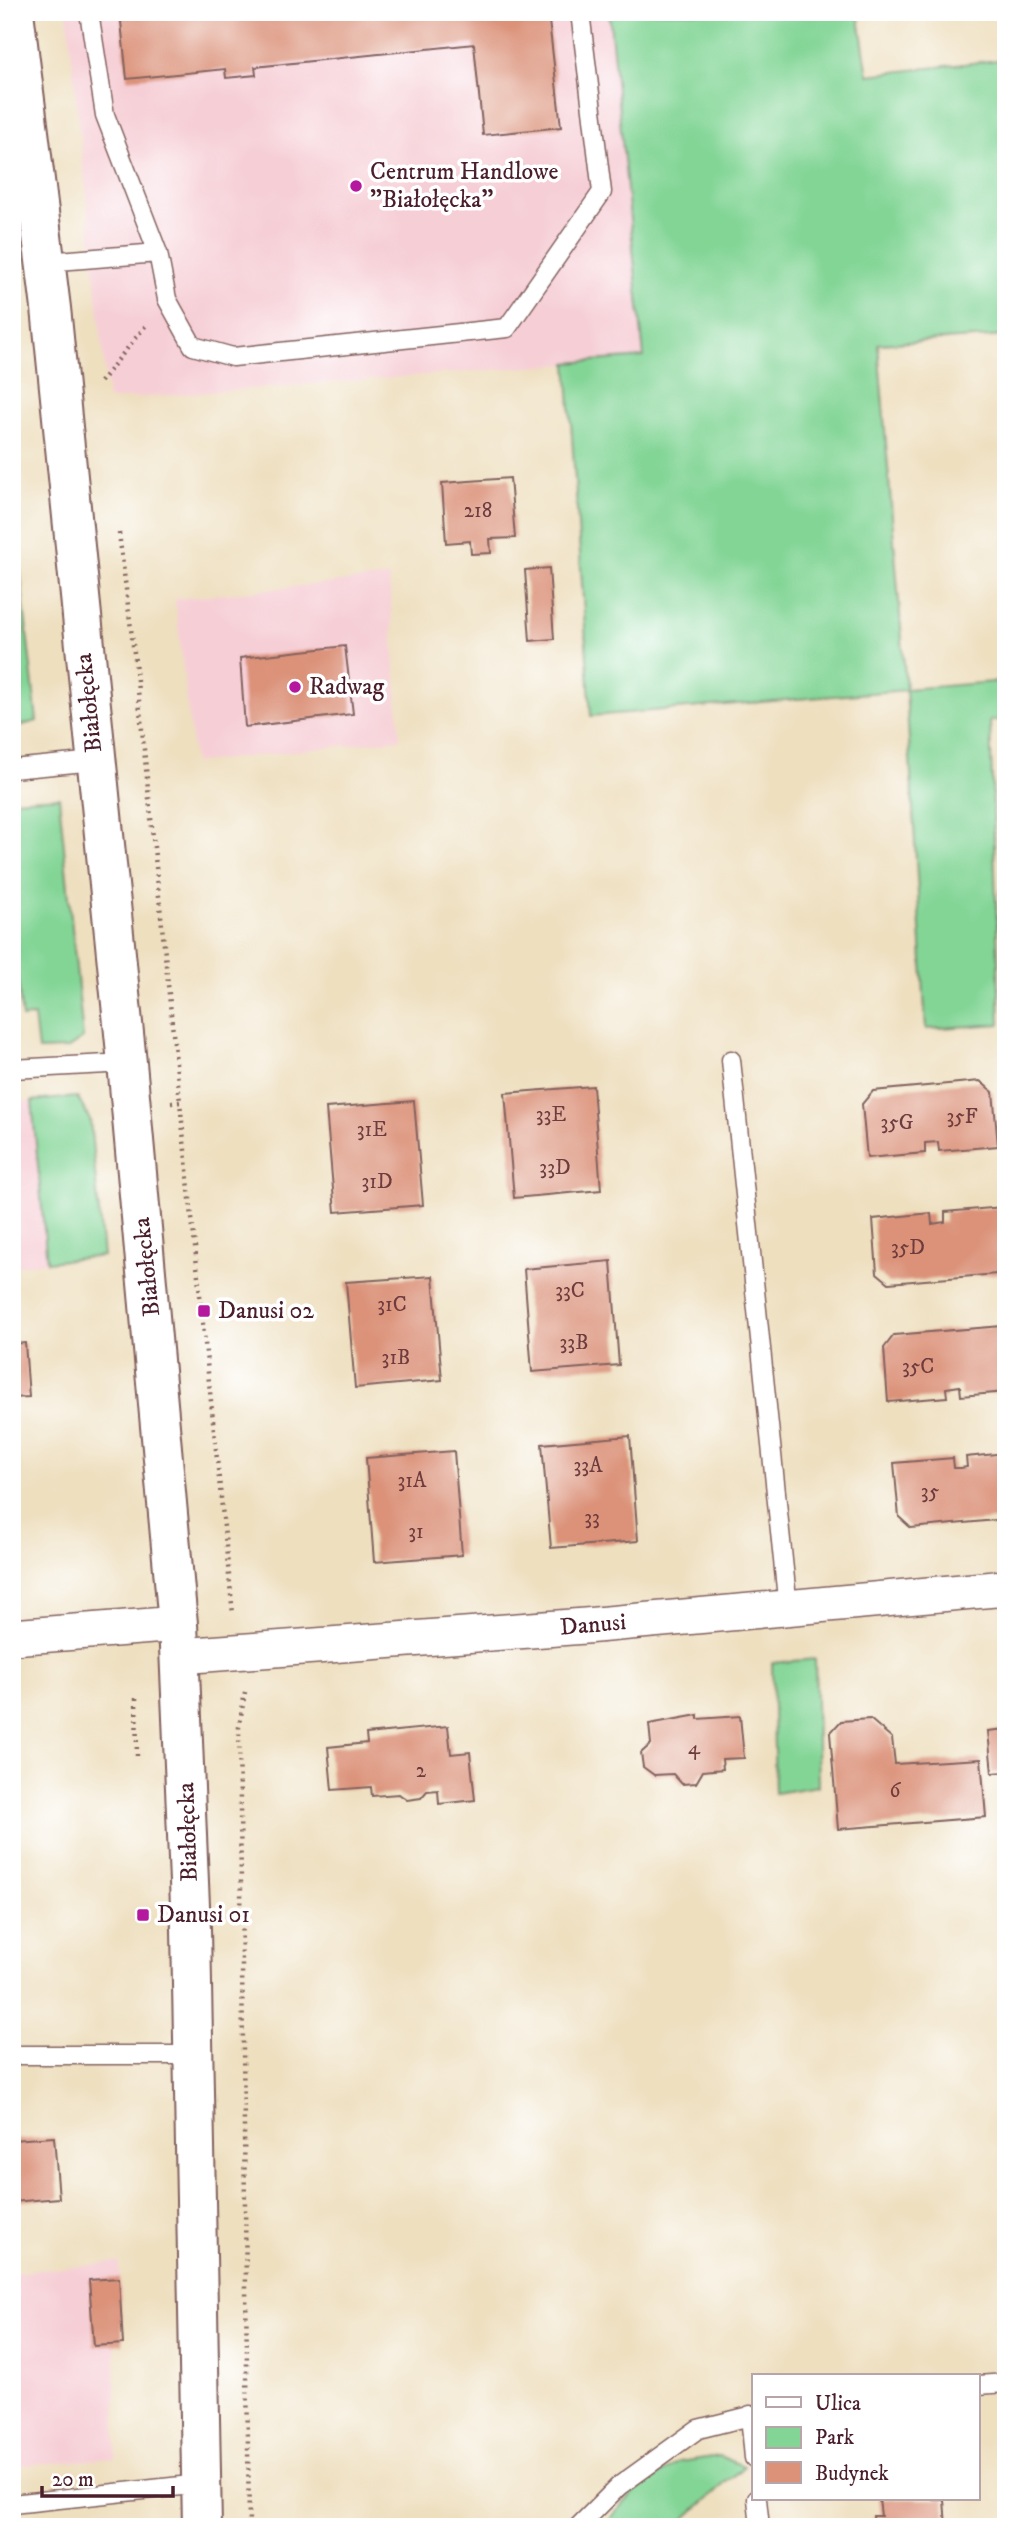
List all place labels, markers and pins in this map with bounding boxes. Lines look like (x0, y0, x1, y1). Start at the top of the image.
place label: Centrum Handlowe "Białołęcka" (370, 157, 559, 215)
marker: Centrum Handlowe "Białołęcka" (348, 178, 364, 194)
place label: Radwag (309, 672, 385, 702)
marker: Radwag (287, 679, 303, 695)
place label: Danusi 02 (218, 1296, 314, 1326)
marker: Danusi 02 (196, 1303, 212, 1319)
place label: Danusi 01 (157, 1900, 250, 1930)
marker: Danusi 01 (135, 1907, 151, 1923)

